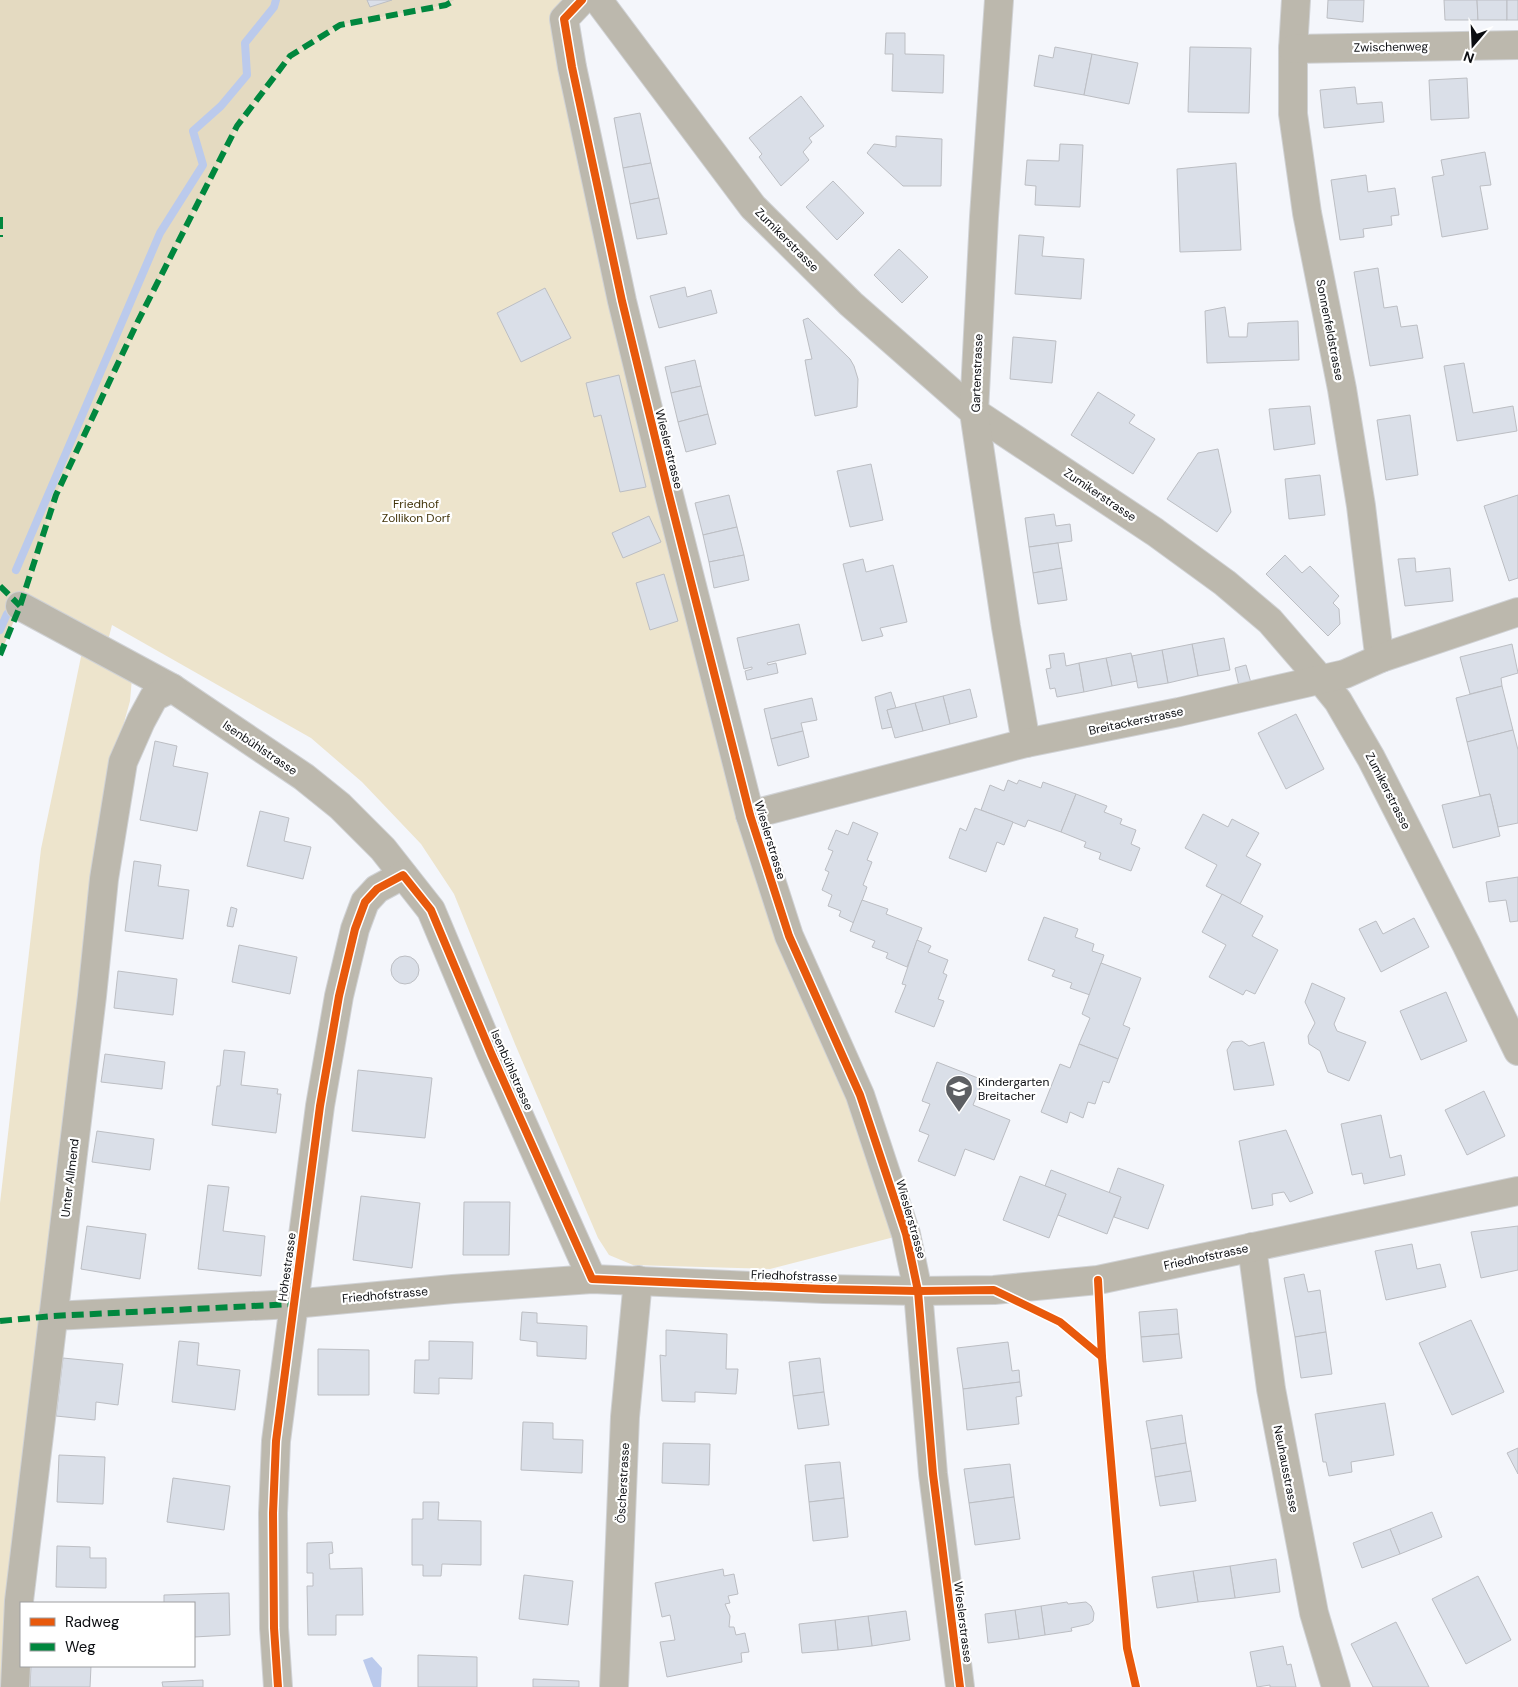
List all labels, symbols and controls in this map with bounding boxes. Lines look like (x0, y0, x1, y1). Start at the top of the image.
north arrow (1448, 20, 1498, 70)
street label: Zwischenweg (1354, 38, 1429, 56)
text: N (1461, 47, 1477, 67)
street label: Zumikerstrasse (752, 205, 823, 276)
street label: Sonnenfeldstrasse (1312, 278, 1348, 382)
street label: Gartenstrasse (968, 333, 986, 413)
street label: Wieslerstrasse (651, 407, 687, 491)
street label: Zumikerstrasse (1061, 465, 1139, 525)
park label: Friedhof Zollikon Dorf (382, 496, 450, 526)
street label: Breitackerstrasse (1087, 703, 1185, 739)
street label: Isenbühlstrasse (220, 717, 301, 779)
street label: Zumikerstrasse (1362, 750, 1414, 832)
street label: Wieslerstrasse (750, 799, 790, 882)
street label: Isenbühlstrasse (487, 1027, 537, 1113)
school or university icon: Kindergarten Breitacher (944, 1074, 974, 1113)
place label: Kindergarten Breitacher (978, 1074, 1049, 1104)
street label: Unter Allmend (57, 1138, 83, 1218)
street label: Wieslerstrasse (892, 1178, 930, 1261)
street label: Höhestrasse (274, 1231, 300, 1302)
street label: Friedhofstrasse (1162, 1240, 1250, 1274)
street label: Friedhofstrasse (751, 1266, 838, 1286)
street label: Friedhofstrasse (341, 1283, 429, 1307)
street label: Neuhausstrasse (1270, 1424, 1302, 1514)
street label: Öscherstrasse (613, 1442, 633, 1524)
street label: Wieslerstrasse (950, 1581, 976, 1664)
legend (20, 1602, 195, 1667)
text: Radweg (65, 1612, 119, 1632)
text: Weg (65, 1637, 96, 1657)

